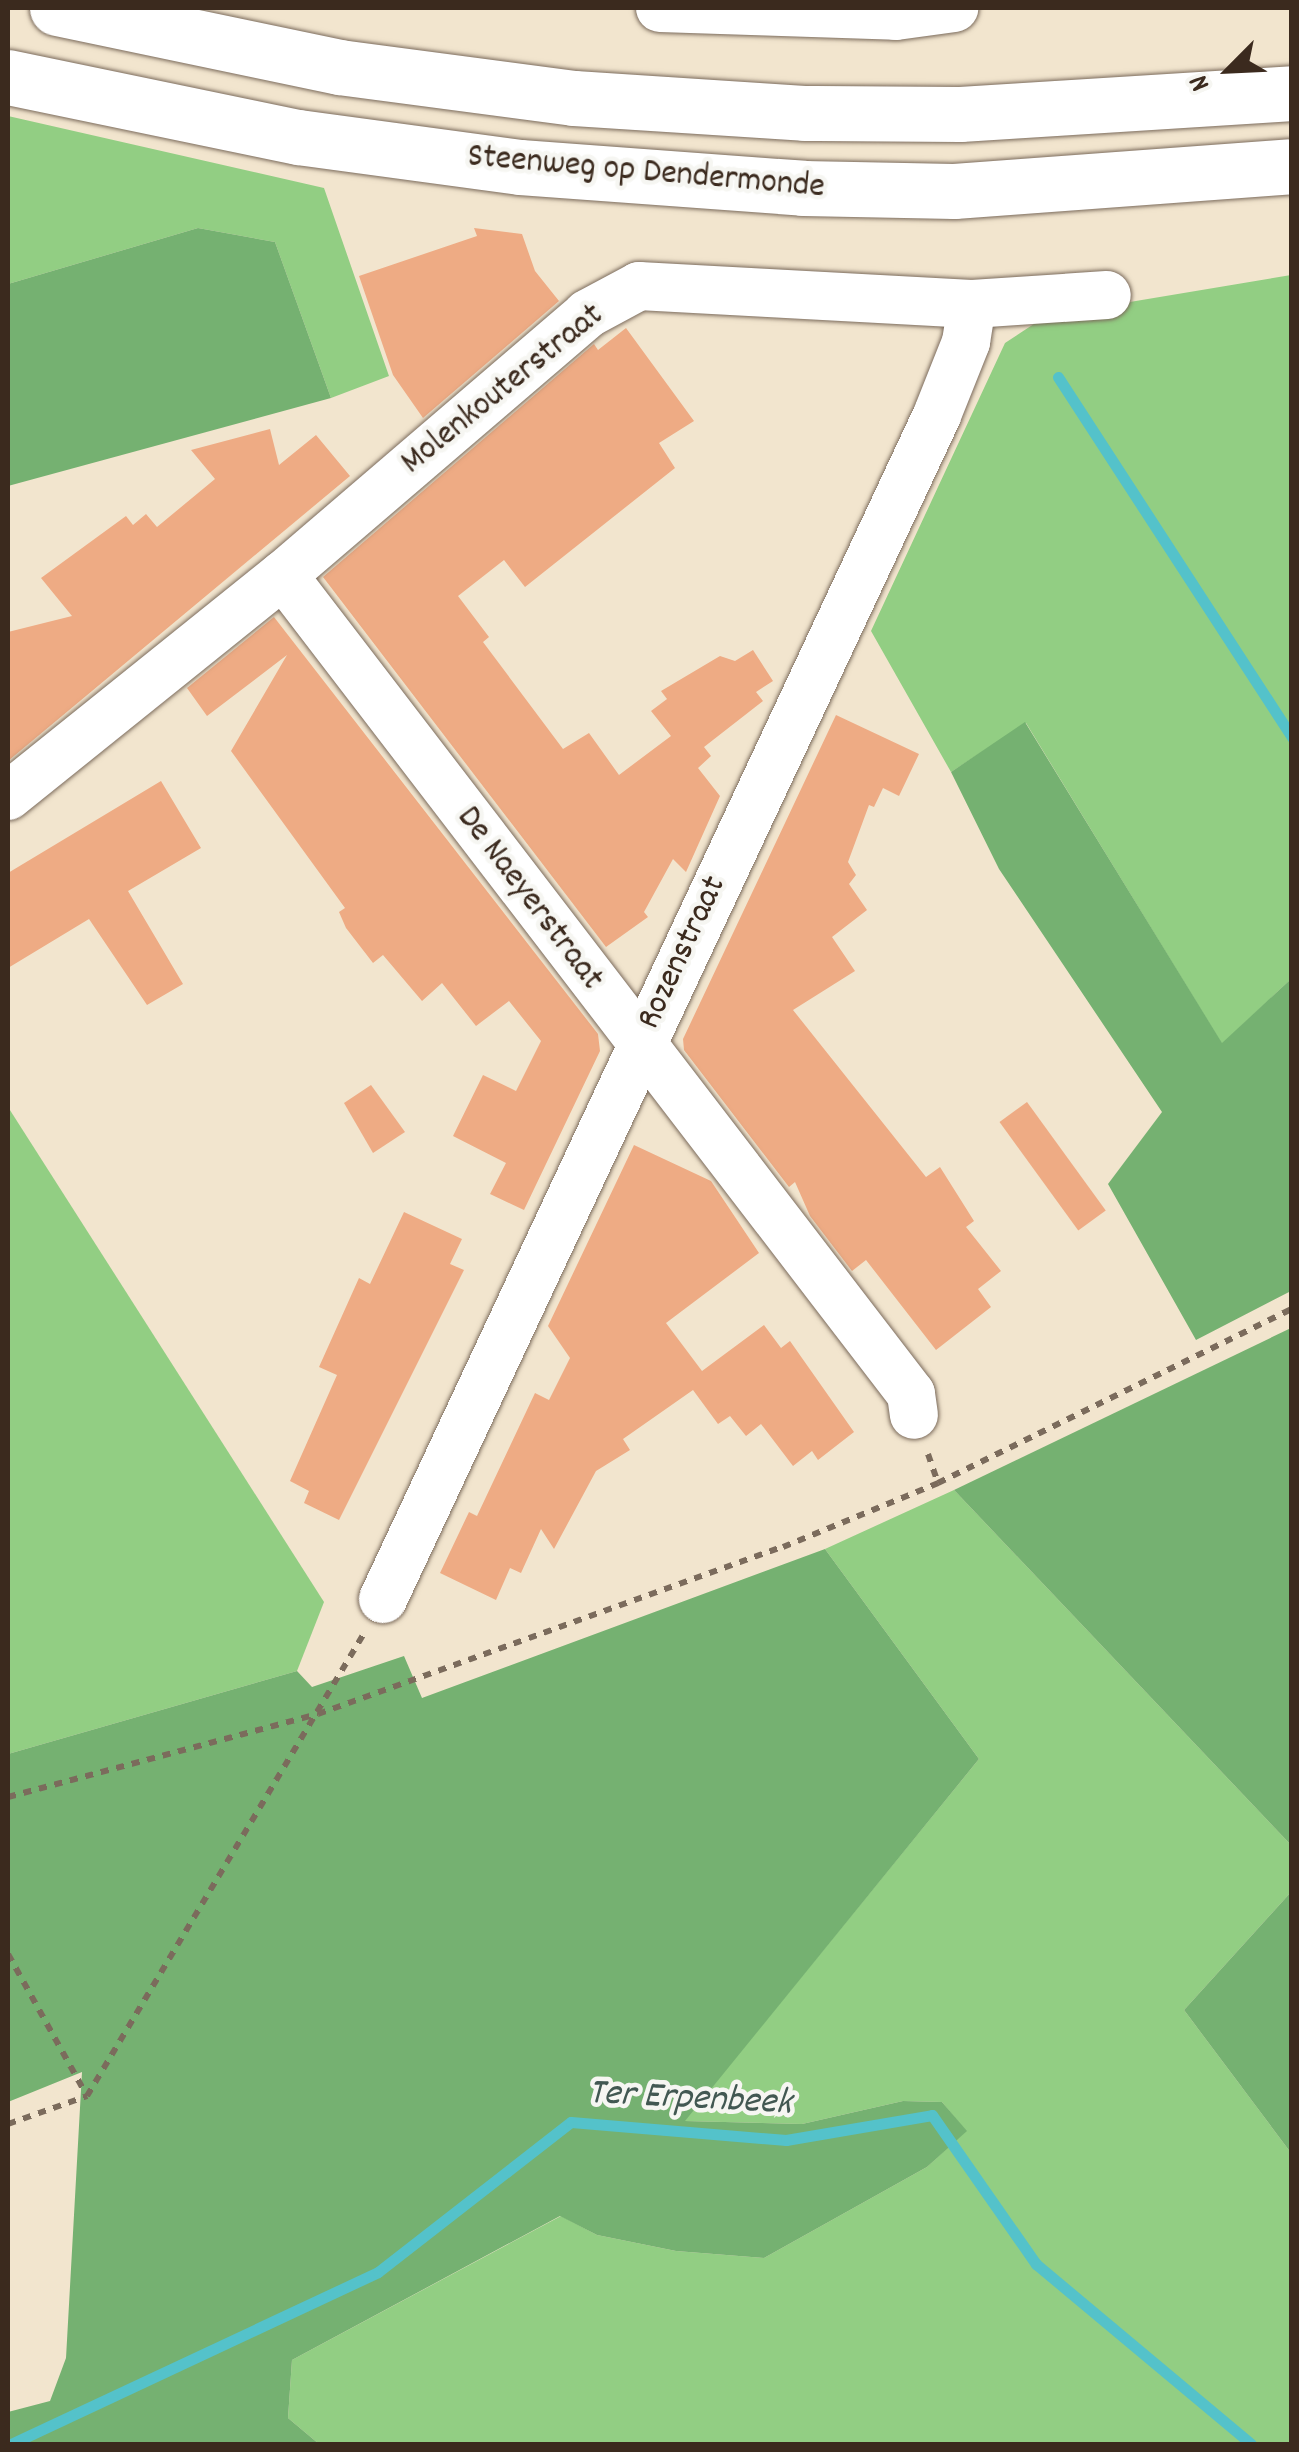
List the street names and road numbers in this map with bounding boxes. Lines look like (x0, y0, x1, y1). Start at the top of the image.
street label: Steenweg op Dendermonde (466, 136, 826, 210)
street label: Molenkouterstraat (393, 295, 613, 485)
street label: De Naeyerstraat (446, 799, 612, 999)
street label: Rozenstraat (629, 870, 737, 1036)

